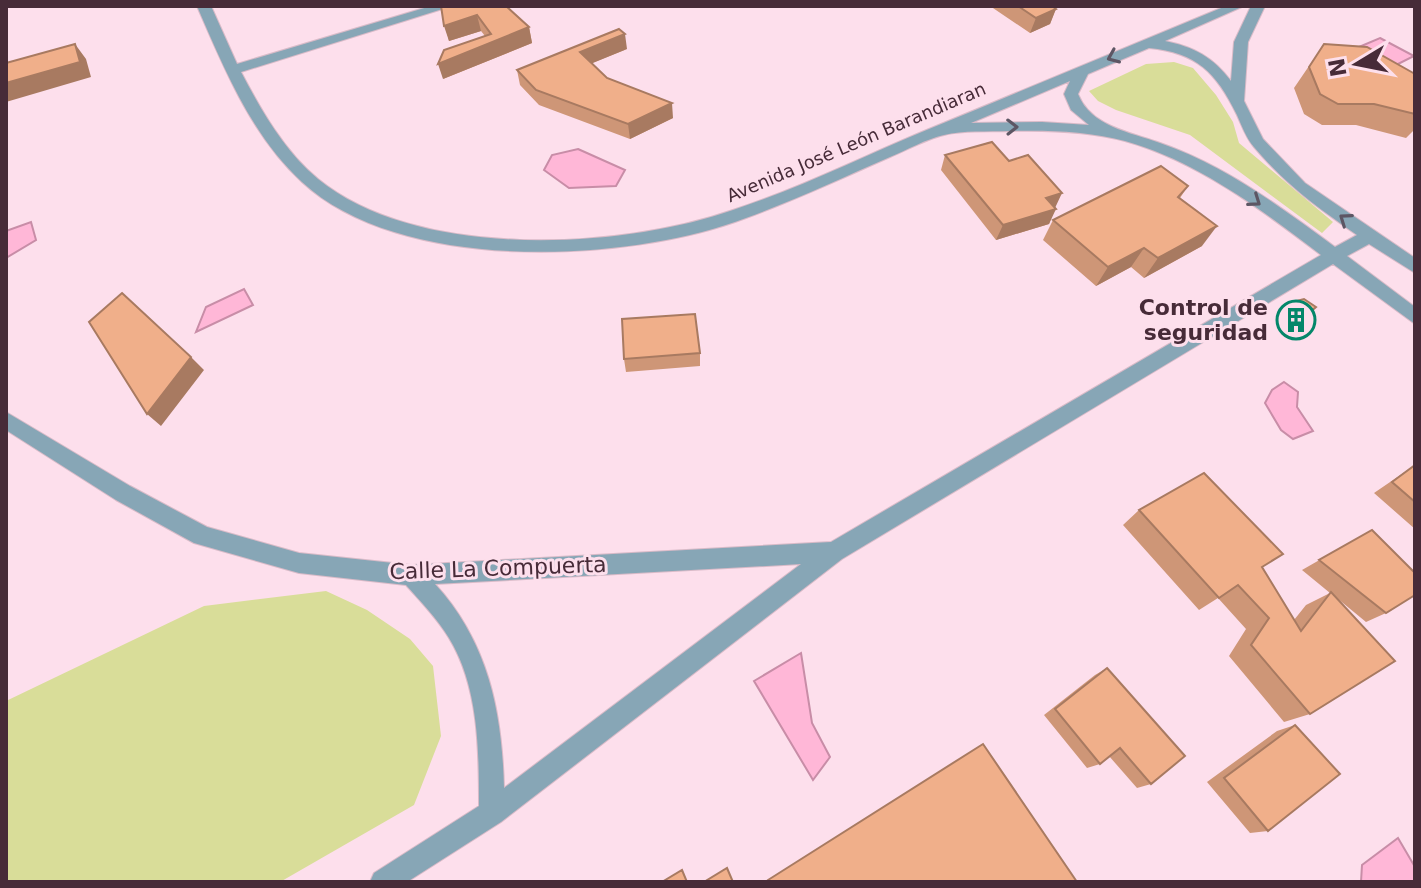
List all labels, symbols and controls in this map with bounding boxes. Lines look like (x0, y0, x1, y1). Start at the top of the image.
north arrow (1317, 24, 1397, 104)
one-way arrow (1107, 48, 1121, 64)
text: N (1324, 56, 1352, 79)
street label: Avenida José León Barandiaran (723, 78, 989, 206)
one-way arrow (1006, 118, 1019, 136)
one-way arrow (1246, 191, 1260, 206)
one-way arrow (1340, 213, 1354, 228)
place label: Control de seguridad (1139, 295, 1268, 345)
building icon: Control de seguridad (1275, 299, 1317, 341)
street label: Calle La Compuerta (389, 552, 607, 584)

